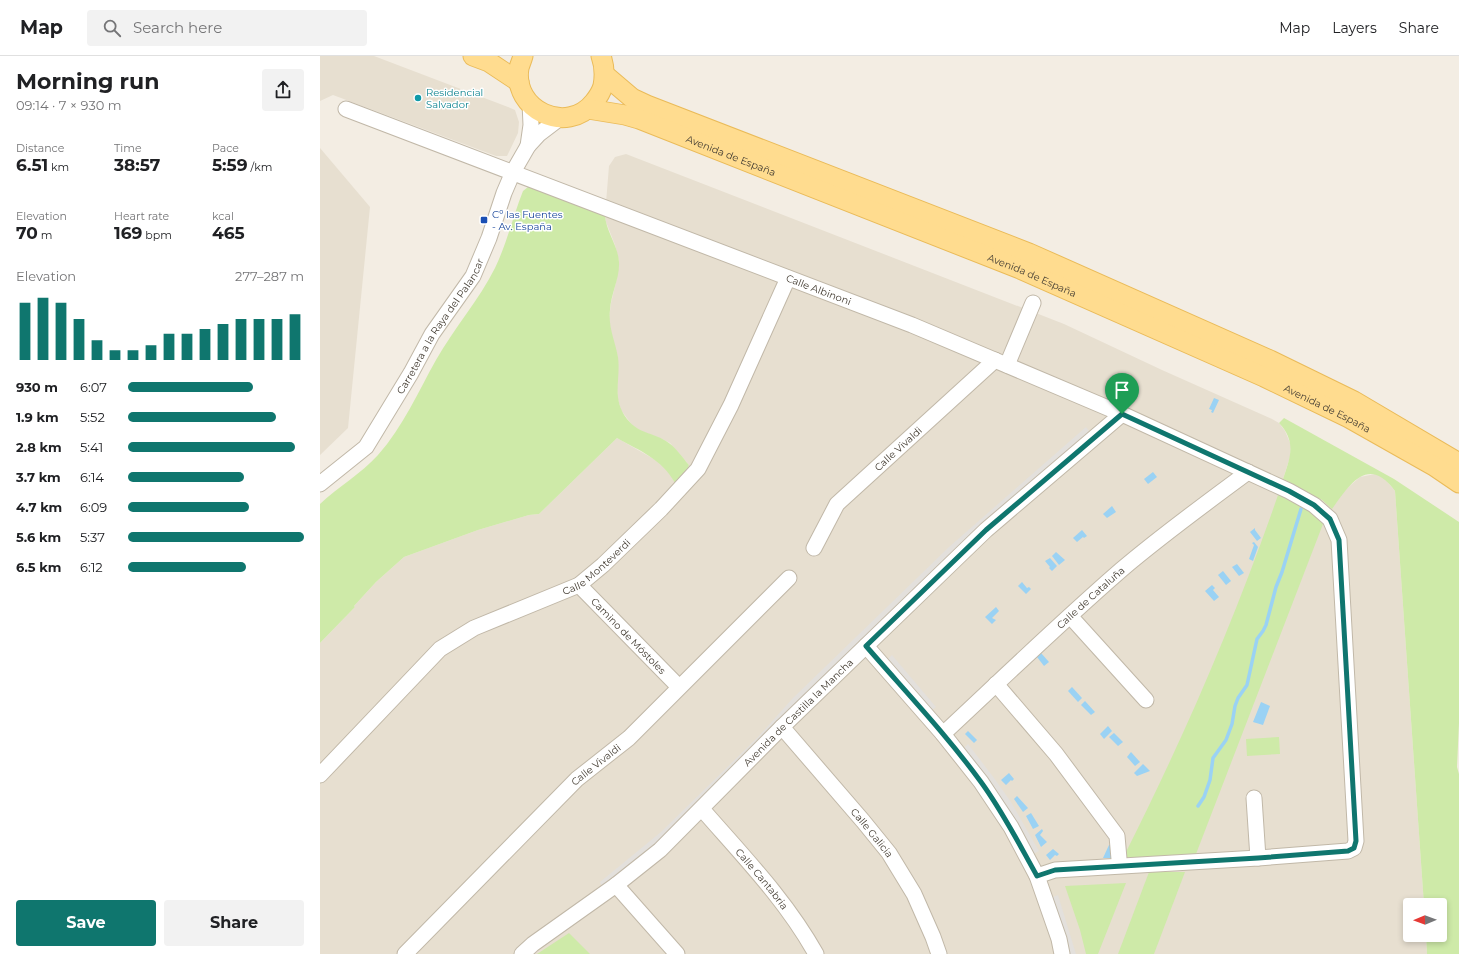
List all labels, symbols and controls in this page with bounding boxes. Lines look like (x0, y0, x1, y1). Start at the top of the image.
search box (87, 10, 367, 46)
text: Map (20, 16, 63, 39)
icon: search (101, 17, 123, 39)
text: Search here (133, 18, 222, 37)
text: Map (1279, 19, 1310, 37)
text: Layers (1332, 19, 1377, 37)
text: Share (1399, 19, 1439, 37)
text: Morning run (16, 68, 159, 95)
button: share (262, 69, 304, 111)
place label: Residencial Salvador (426, 86, 483, 111)
marker: Residencial Salvador (413, 93, 423, 103)
text: 09:14 · 7 × 930 m (16, 97, 122, 113)
street label: Avenida de España (684, 132, 778, 179)
text: Distance (16, 141, 64, 155)
text: Time (114, 141, 142, 155)
text: Pace (212, 141, 239, 155)
text: 6.51 (16, 155, 48, 175)
text: 38:57 (114, 155, 160, 175)
text: 5:59 (212, 155, 248, 175)
text: km (48, 160, 69, 174)
text: /km (248, 160, 272, 174)
place label: Cº las Fuentes - Av. España (492, 208, 563, 233)
text: Elevation (16, 209, 67, 223)
text: Heart rate (114, 209, 169, 223)
text: kcal (212, 209, 234, 223)
marker: Cº las Fuentes - Av. España (479, 215, 489, 225)
text: 70 (16, 223, 38, 243)
text: 169 (114, 223, 142, 243)
text: 465 (212, 223, 245, 243)
text: m (38, 228, 52, 242)
text: bpm (142, 228, 172, 242)
street label: Avenida de España (986, 250, 1079, 300)
street label: Carretera a la Raya del Palancar (393, 256, 486, 396)
text: Elevation (16, 268, 76, 284)
text: 277–287 m (235, 268, 304, 284)
street label: Calle Albinoni (784, 271, 853, 308)
pin (1105, 373, 1139, 414)
text: 930 m (16, 379, 58, 395)
text: 6:07 (80, 379, 107, 395)
icon: arrive (1111, 379, 1133, 401)
street label: Avenida de España (1282, 381, 1373, 435)
text: 1.9 km (16, 409, 59, 425)
text: 5:52 (80, 409, 105, 425)
street label: Calle Vivaldi (871, 424, 924, 473)
text: 2.8 km (16, 439, 62, 455)
text: 5:41 (80, 439, 103, 455)
text: 3.7 km (16, 469, 61, 485)
text: 6:14 (80, 469, 104, 485)
text: 4.7 km (16, 499, 62, 515)
text: 6:09 (80, 499, 107, 515)
text: 5.6 km (16, 529, 61, 545)
text: 5:37 (80, 529, 105, 545)
street label: Calle Monteverdi (560, 536, 633, 598)
text: 6.5 km (16, 559, 61, 575)
text: 6:12 (80, 559, 103, 575)
street label: Calle de Cataluña (1054, 563, 1127, 631)
street label: Camino de Móstoles (588, 595, 669, 677)
street label: Avenida de Castilla la Mancha (740, 656, 856, 769)
street label: Calle Vivaldi (568, 741, 623, 788)
street label: Calle Galicia (848, 805, 897, 860)
street label: Calle Cantabria (733, 845, 791, 912)
north arrow (1403, 898, 1447, 942)
map controls (1403, 898, 1447, 942)
button: Save (16, 900, 156, 946)
button: Share (164, 900, 304, 946)

